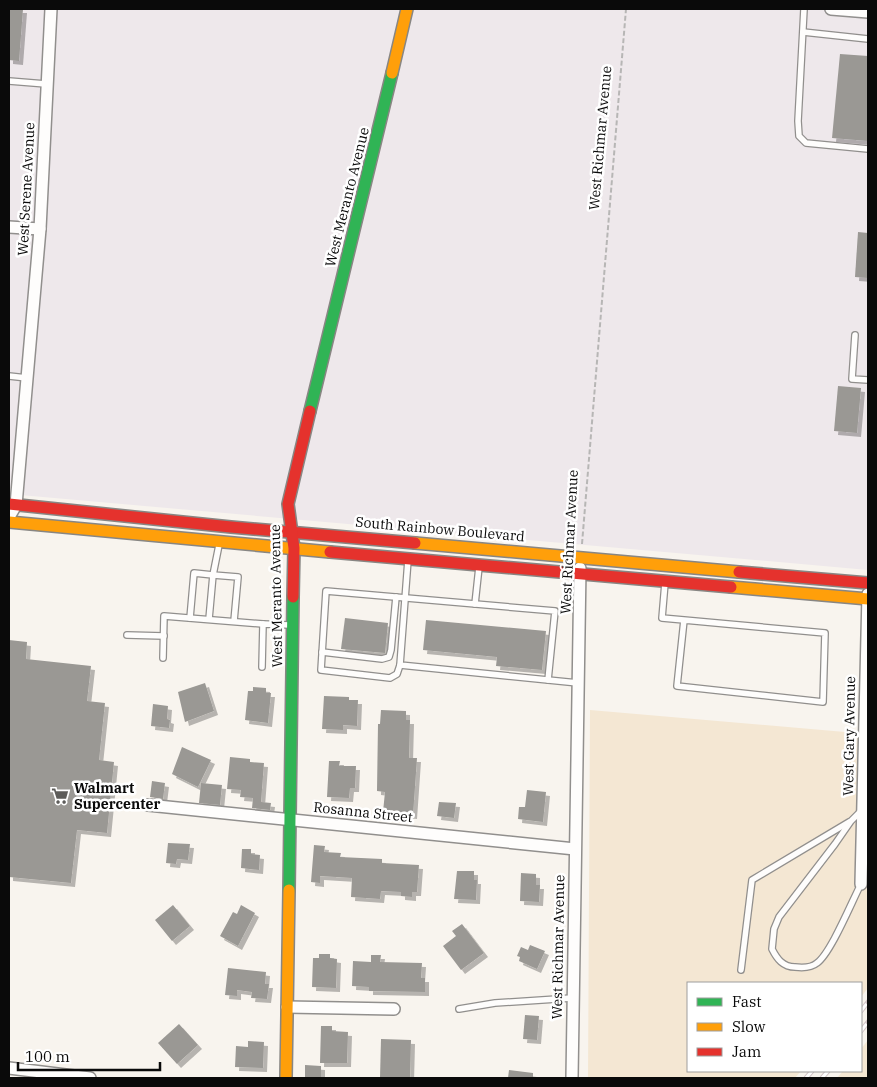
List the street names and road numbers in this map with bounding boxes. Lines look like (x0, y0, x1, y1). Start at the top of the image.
street label: West Richmar Avenue (585, 65, 615, 211)
street label: West Serene Avenue (14, 122, 38, 256)
street label: West Meranto Avenue (321, 125, 373, 269)
street label: West Richmar Avenue (556, 469, 582, 615)
street label: South Rainbow Boulevard (355, 513, 526, 545)
street label: West Meranto Avenue (266, 524, 286, 668)
street label: West Gary Avenue (839, 676, 859, 796)
street label: Rosanna Street (312, 798, 414, 826)
street label: West Richmar Avenue (548, 874, 568, 1020)

